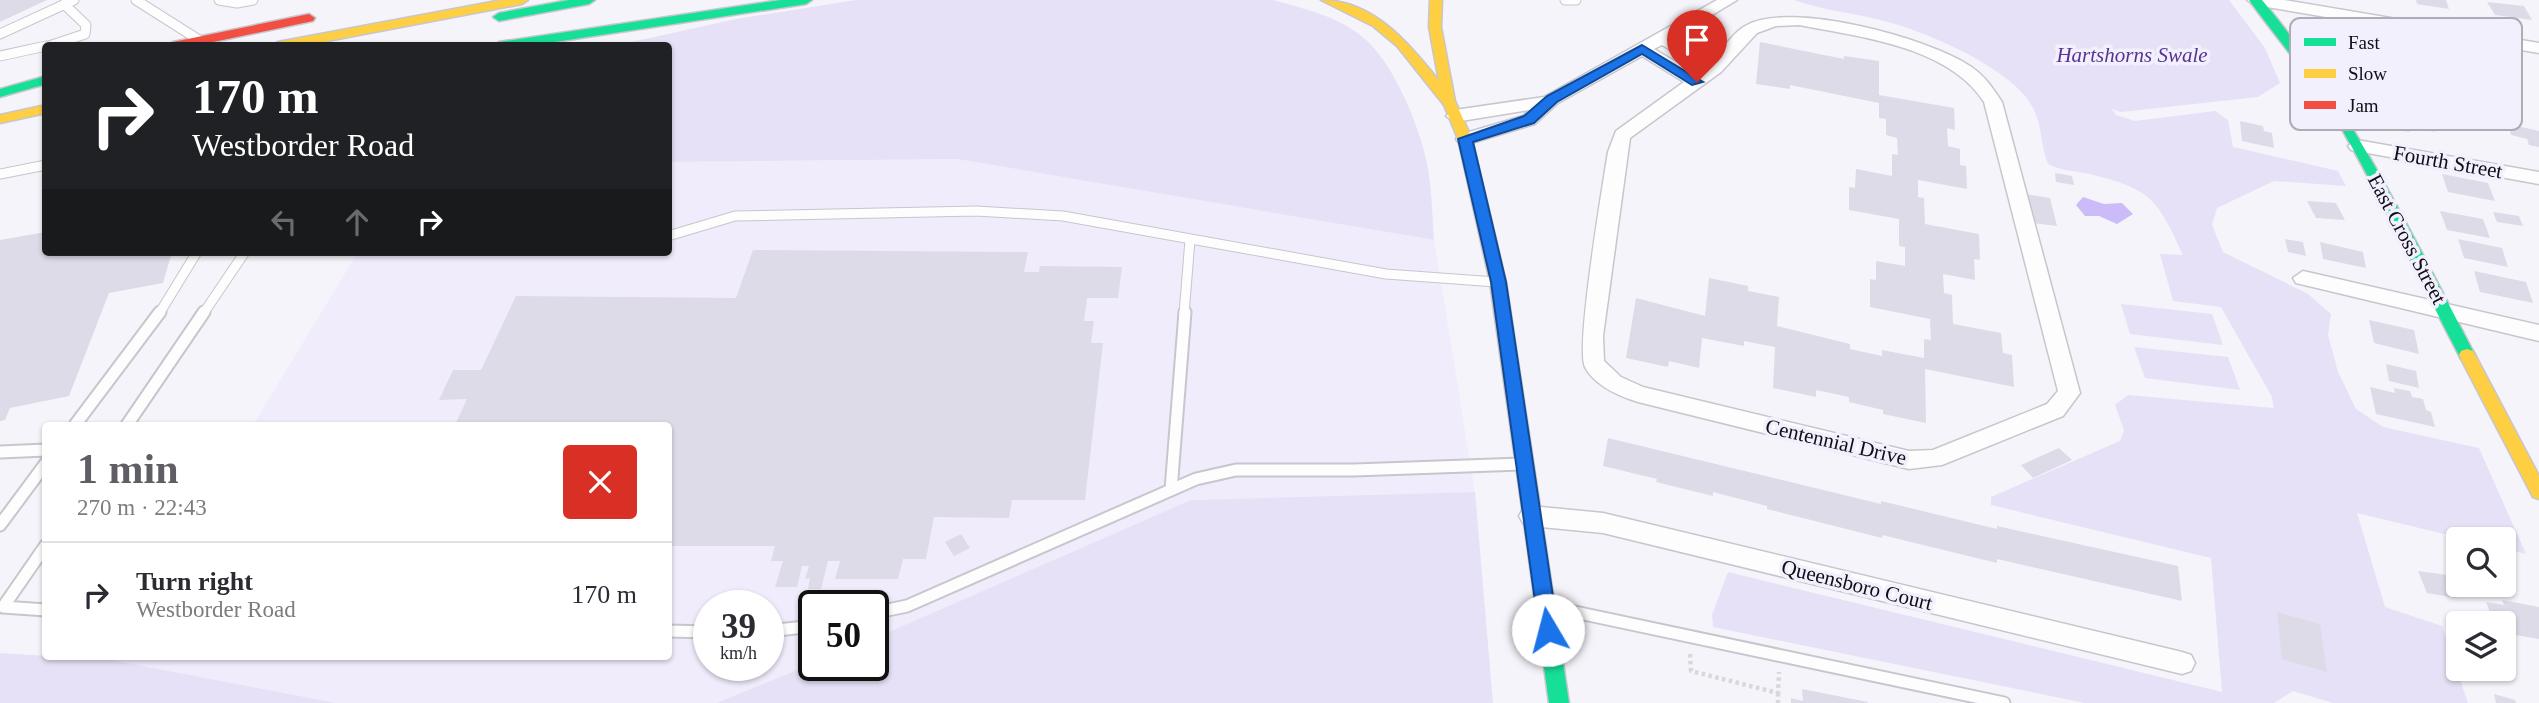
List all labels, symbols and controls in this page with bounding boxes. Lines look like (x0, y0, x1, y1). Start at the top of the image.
pin (1667, 10, 1727, 82)
legend (2290, 18, 2522, 130)
icon: arrive (1678, 21, 1716, 59)
text: Fast (2348, 32, 2380, 53)
park label: Hartshorns Swale (2055, 43, 2208, 67)
text: Slow (2348, 63, 2387, 84)
text: 170 m (192, 69, 319, 124)
icon: right (77, 70, 168, 161)
text: Jam (2348, 95, 2379, 116)
text: Westborder Road (192, 127, 414, 163)
street label: Fourth Street (2392, 141, 2505, 183)
street label: East Cross Street (2363, 170, 2451, 308)
icon: left (265, 203, 303, 241)
icon: ahead (338, 203, 376, 241)
icon: right (411, 203, 449, 241)
street label: Centennial Drive (1763, 414, 1909, 470)
button: close (563, 445, 637, 519)
text: 1 min (77, 446, 179, 492)
text: 270 m · 22:43 (77, 495, 207, 520)
map controls (2446, 527, 2516, 681)
button: search (2446, 527, 2516, 597)
street label: Queensboro Court (1779, 555, 1935, 615)
text: Turn right (136, 567, 253, 596)
icon: right (77, 576, 115, 614)
text: 170 m (571, 580, 637, 609)
speed limit sign: 50 (798, 590, 889, 681)
position arrow (1511, 593, 1585, 667)
text: Westborder Road (136, 597, 296, 622)
text: 39 (721, 607, 756, 646)
button: layers (2446, 611, 2516, 681)
text: km/h (720, 643, 757, 663)

